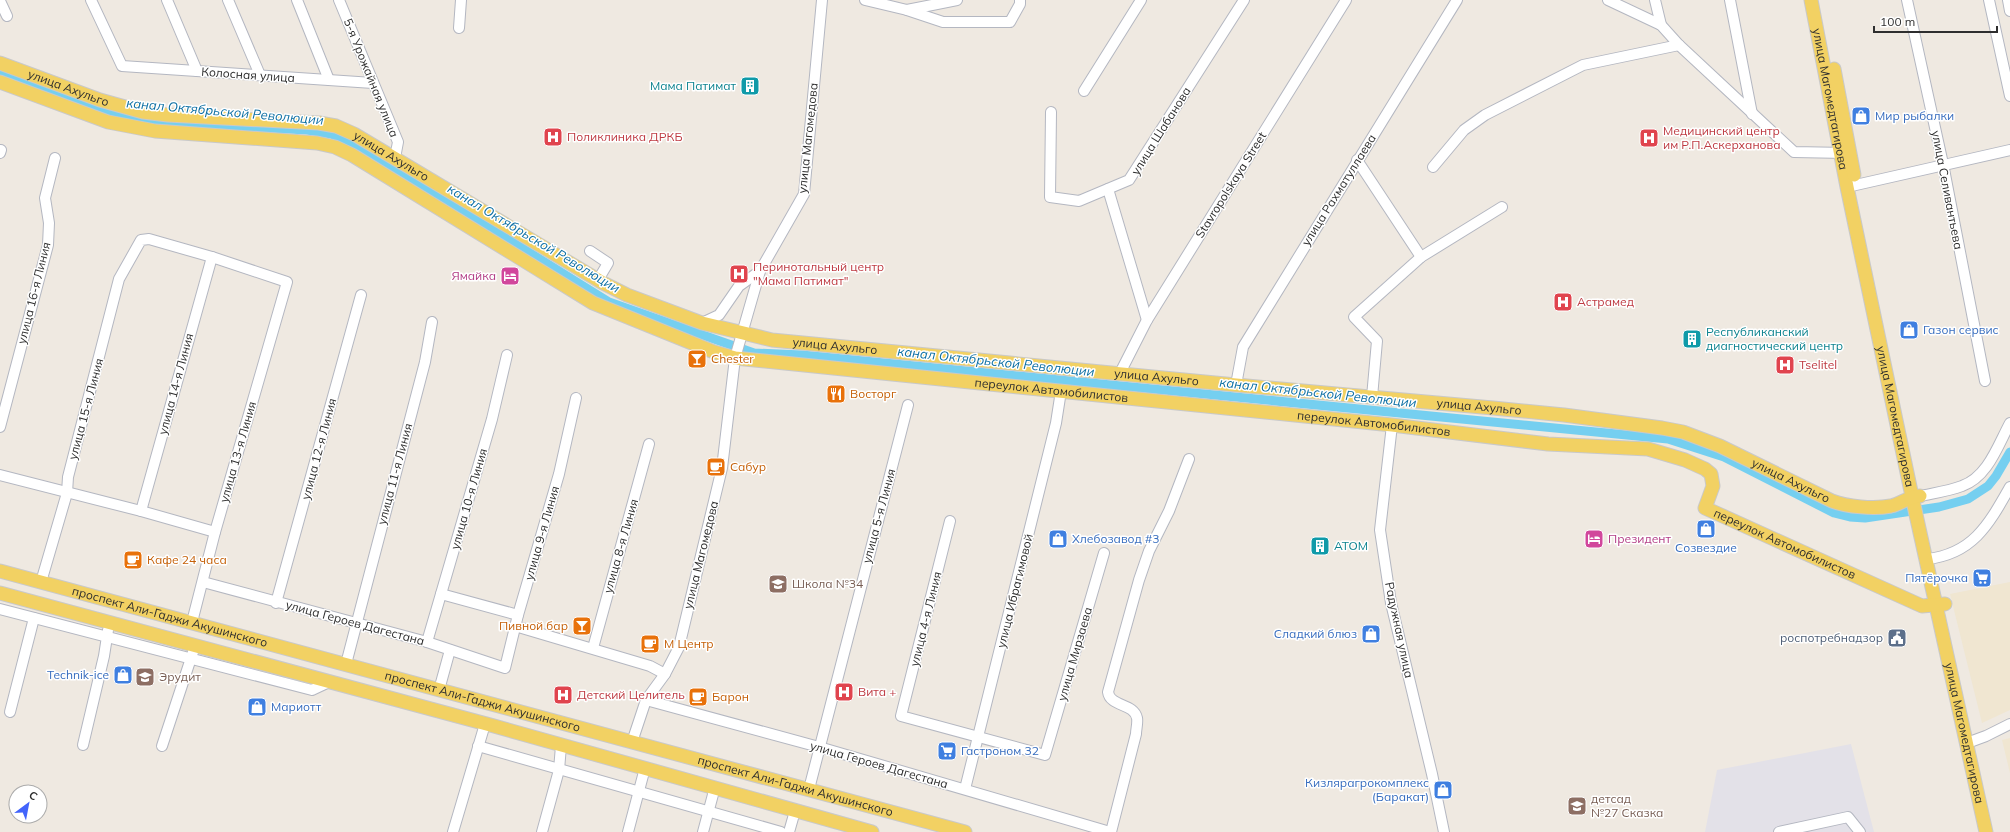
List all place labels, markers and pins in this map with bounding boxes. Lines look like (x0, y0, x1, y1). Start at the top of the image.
building icon: Мама Патимат (739, 75, 761, 97)
place label: Мама Патимат (650, 78, 737, 93)
shop icon: Мир рыбалки (1850, 105, 1872, 127)
place label: Мир рыбалки (1875, 108, 1954, 123)
place label: Медицинский центр им Р.П.Аскерханова (1663, 123, 1781, 152)
hospital icon: Поликлиника ДРКБ (542, 126, 564, 148)
hospital icon: Медицинский центр им Р.П.Аскерханова (1638, 127, 1660, 149)
place label: Поликлиника ДРКБ (567, 129, 683, 144)
place label: Перинотальный центр "Мама Патимат" (753, 259, 884, 288)
hospital icon: Перинотальный центр "Мама Патимат" (728, 263, 750, 285)
hotel icon: Ямайка (499, 265, 521, 287)
place label: Ямайка (451, 268, 496, 283)
hospital icon: Астрамед (1552, 291, 1574, 313)
place label: Астрамед (1577, 294, 1634, 309)
shop icon: Газон сервис (1898, 319, 1920, 341)
place label: Газон сервис (1923, 322, 1999, 337)
place label: Республиканский диагностический центр (1706, 324, 1843, 353)
building icon: Республиканский диагностический центр (1681, 328, 1703, 350)
bar icon: Chester (686, 348, 708, 370)
place label: Chester (711, 351, 754, 366)
hospital icon: Tselitel (1774, 354, 1796, 376)
place label: Tselitel (1799, 357, 1837, 372)
restaurant icon: Восторг (825, 383, 847, 405)
place label: Восторг (850, 386, 897, 401)
cafe icon: Сабур (705, 456, 727, 478)
place label: Сабур (730, 459, 766, 474)
shop icon: Созвездие (1695, 518, 1717, 540)
shop icon: Хлебозавод #3 (1047, 528, 1069, 550)
hotel icon: Президент (1583, 528, 1605, 550)
place label: Хлебозавод #3 (1072, 531, 1159, 546)
place label: Президент (1608, 531, 1672, 546)
building icon: АТОМ (1309, 535, 1331, 557)
place label: АТОМ (1334, 538, 1368, 553)
place label: Созвездие (1675, 540, 1737, 555)
cafe icon: Кафе 24 часа (122, 549, 144, 571)
place label: Кафе 24 часа (147, 552, 227, 567)
supermarket icon: Пятёрочка (1971, 567, 1993, 589)
place label: Пятёрочка (1905, 570, 1968, 585)
school or university icon: Школа №34 (767, 573, 789, 595)
place label: Школа №34 (792, 576, 863, 591)
bar icon: Пивной бар (571, 615, 593, 637)
place label: Пивной бар (499, 618, 568, 633)
shop icon: Сладкий блюз (1360, 623, 1382, 645)
place label: Сладкий блюз (1274, 626, 1357, 641)
public building icon: роспотребнадзор (1886, 627, 1908, 649)
place label: роспотребнадзор (1780, 630, 1883, 645)
cafe icon: М Центр (639, 633, 661, 655)
place label: М Центр (664, 636, 714, 651)
shop icon: Technik-ice (112, 664, 134, 686)
school or university icon: Эрудит (134, 666, 156, 688)
place label: Technik-ice (47, 667, 109, 682)
place label: Эрудит (159, 669, 201, 684)
hospital icon: Вита + (833, 681, 855, 703)
hospital icon: Детский Целитель (552, 684, 574, 706)
place label: Вита + (858, 684, 896, 699)
cafe icon: Барон (687, 686, 709, 708)
place label: Детский Целитель (577, 687, 685, 702)
place label: Барон (712, 689, 749, 704)
shop icon: Мариотт (246, 696, 268, 718)
place label: Мариотт (271, 699, 322, 714)
supermarket icon: Гастроном 32 (936, 740, 958, 762)
place label: Гастроном 32 (961, 743, 1039, 758)
place label: Кизлярагрокомплекс (Баракат) (1305, 775, 1429, 804)
shop icon: Кизлярагрокомплекс (Баракат) (1432, 779, 1454, 801)
place label: детсад №27 Сказка (1591, 791, 1663, 820)
school or university icon: детсад №27 Сказка (1566, 795, 1588, 817)

